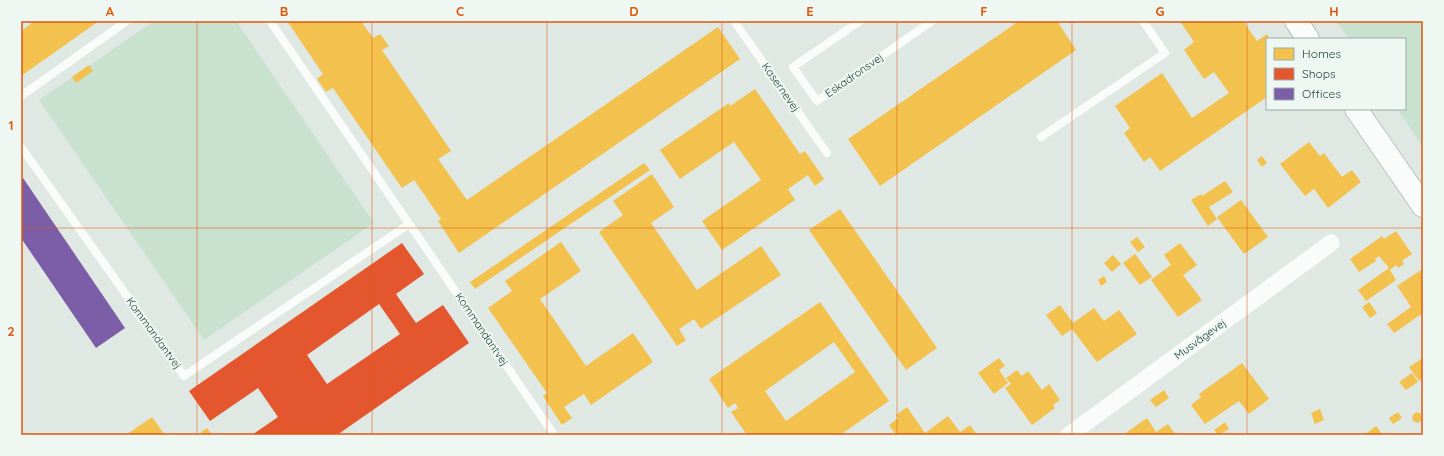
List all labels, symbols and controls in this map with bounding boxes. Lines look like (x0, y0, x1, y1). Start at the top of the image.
text: A (106, 3, 115, 19)
text: B (280, 3, 288, 19)
text: C (456, 3, 464, 19)
text: D (629, 3, 639, 19)
text: E (806, 3, 814, 19)
text: F (980, 3, 988, 19)
text: G (1155, 3, 1165, 19)
text: H (1329, 3, 1339, 19)
legend (1266, 38, 1406, 110)
text: Homes (1302, 46, 1342, 61)
street label: Eskadronsvej (822, 50, 886, 100)
street label: Kasernevej (759, 60, 803, 114)
text: Shops (1302, 66, 1336, 81)
text: Offices (1302, 86, 1341, 101)
text: 1 (8, 117, 14, 133)
street label: Kommandantvej (452, 290, 512, 368)
street label: Kommandantvej (123, 294, 185, 372)
street label: Musvågevej (1171, 315, 1229, 363)
text: 2 (7, 323, 15, 339)

